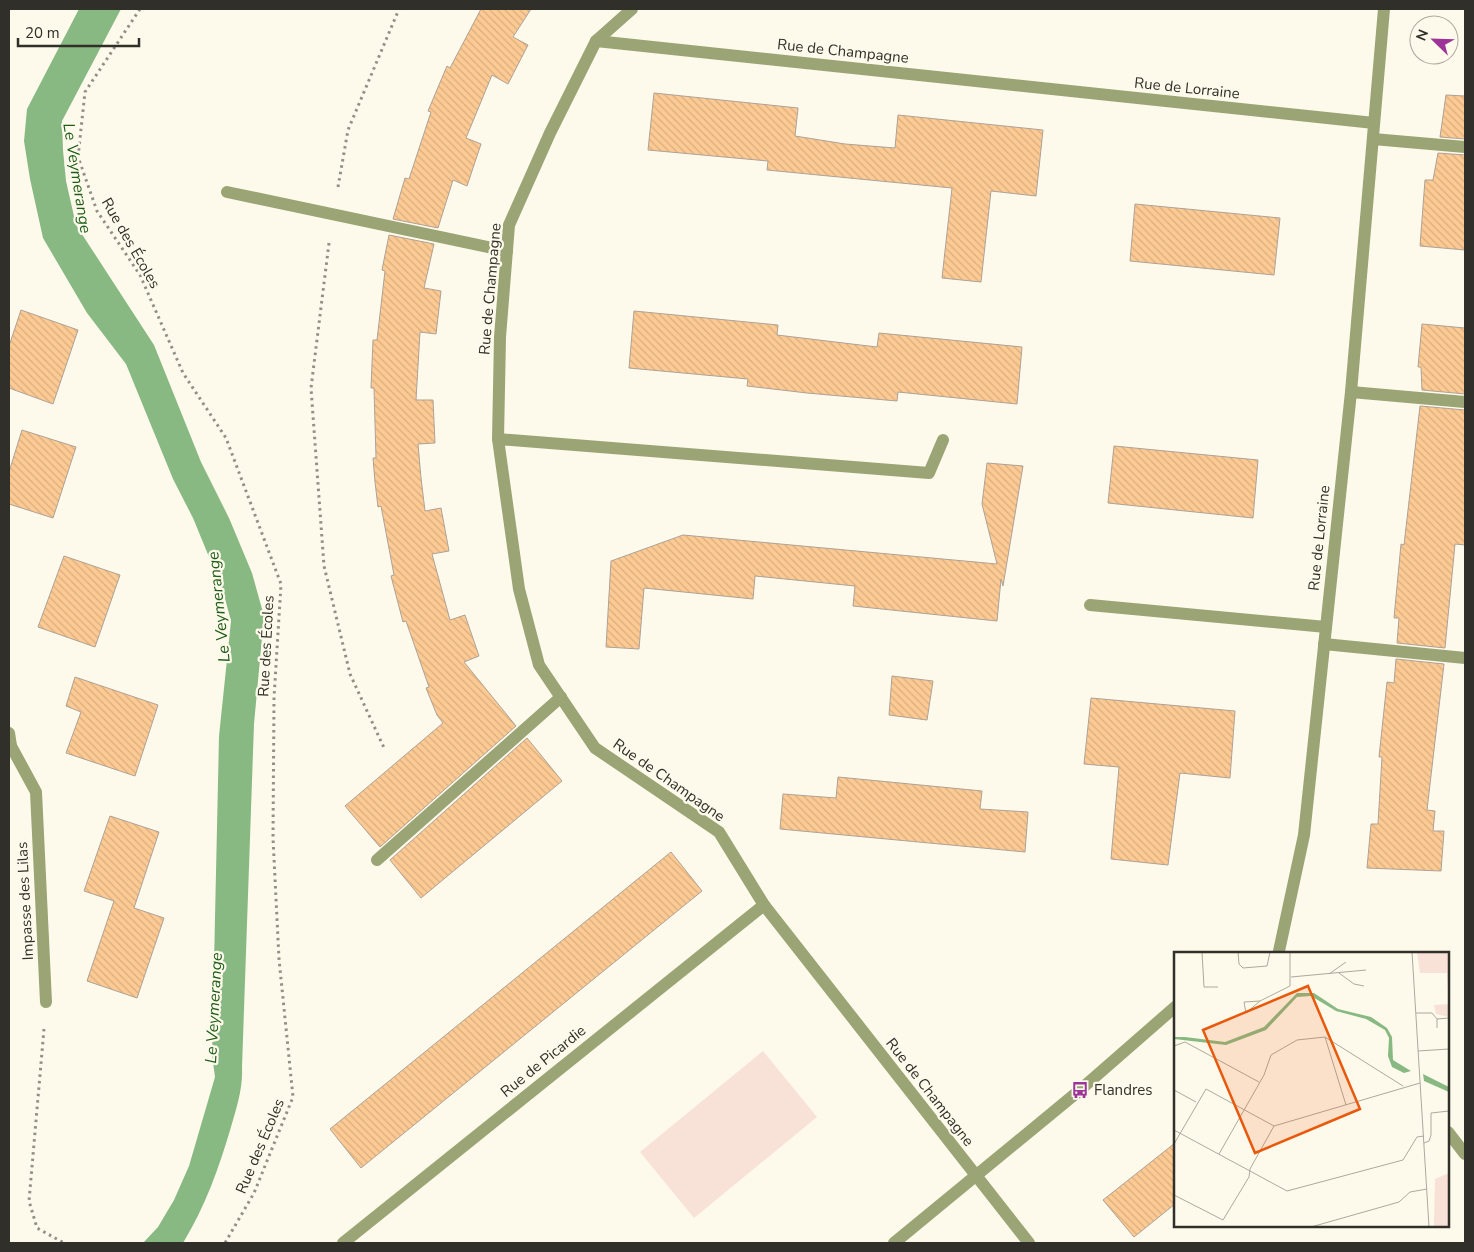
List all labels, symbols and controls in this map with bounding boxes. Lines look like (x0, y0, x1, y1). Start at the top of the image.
scale bar (18, 15, 139, 47)
north arrow (1409, 15, 1459, 65)
text: 20 m (25, 23, 60, 43)
text: N (1412, 27, 1433, 44)
street label: Rue de Champagne (776, 34, 910, 68)
street label: Rue de Lorraine (1133, 73, 1241, 103)
water label: Le Veymerange (57, 121, 97, 235)
street label: Rue des Écoles (97, 194, 165, 292)
street label: Rue de Champagne (474, 222, 506, 356)
street label: Rue de Lorraine (1304, 484, 1334, 592)
water label: Le Veymerange (202, 550, 236, 663)
street label: Rue des Écoles (253, 595, 279, 697)
street label: Rue de Champagne (609, 734, 729, 826)
street label: Impasse des Lilas (12, 841, 38, 961)
water label: Le Veymerange (200, 951, 228, 1064)
inset map (1174, 952, 1449, 1227)
street label: Rue de Picardie (496, 1020, 590, 1102)
street label: Rue de Champagne (881, 1034, 979, 1150)
bus stop icon: Flandres (1070, 1080, 1090, 1100)
place label: Flandres (1094, 1080, 1152, 1100)
street label: Rue des Écoles (231, 1095, 289, 1197)

